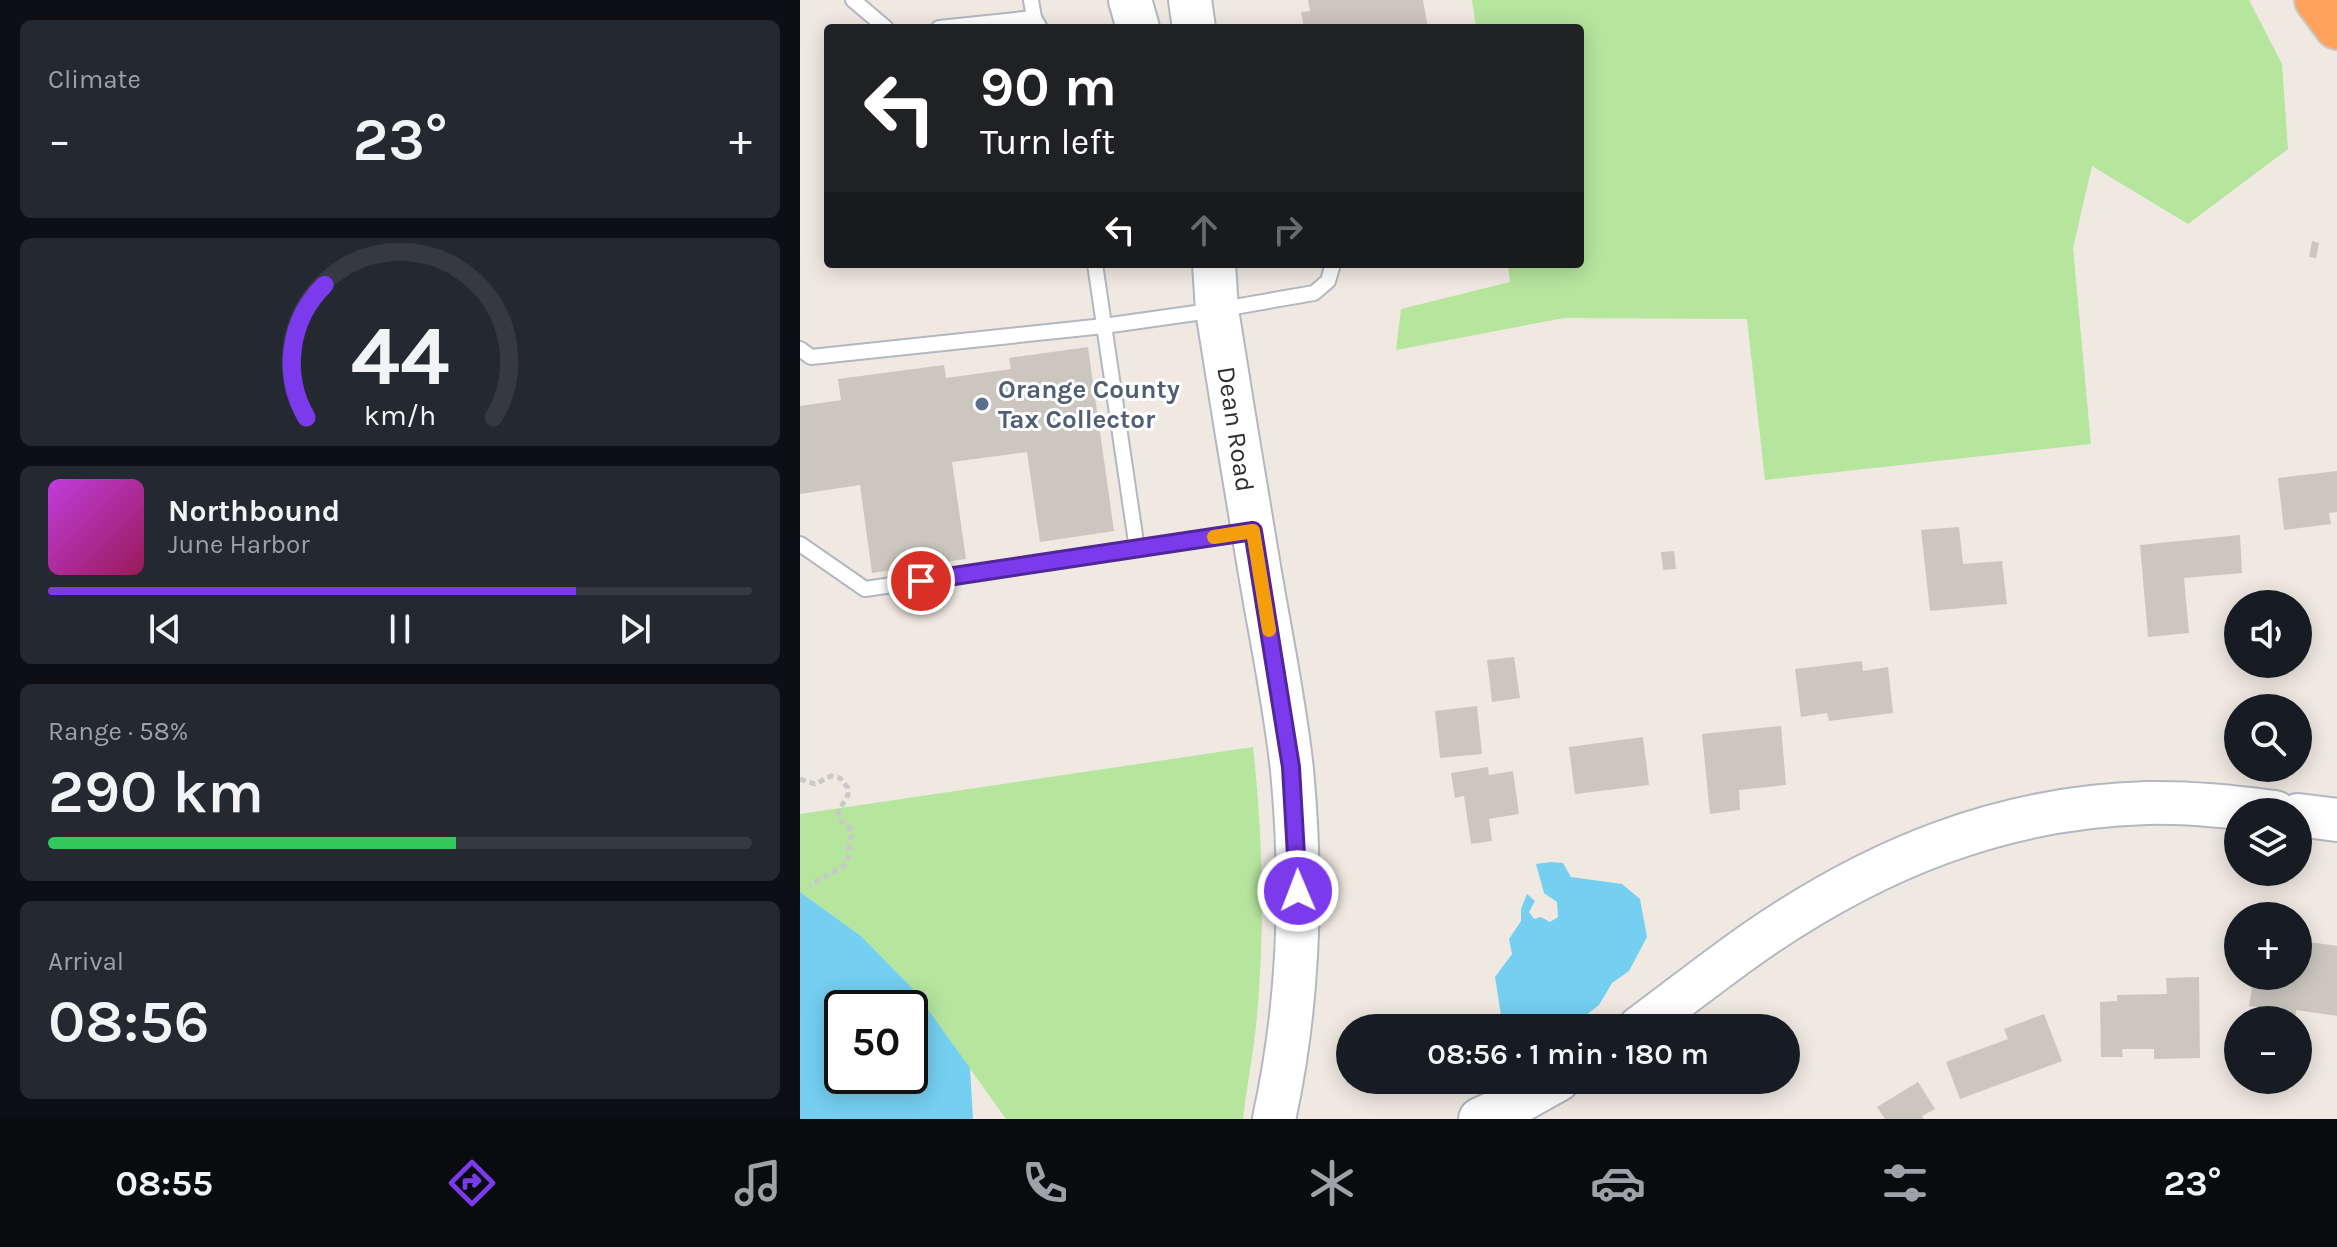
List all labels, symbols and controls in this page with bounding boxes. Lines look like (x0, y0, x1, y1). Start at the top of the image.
text: 90 m (980, 54, 1117, 119)
icon: left (848, 56, 952, 160)
text: Climate (48, 64, 141, 95)
text: 23° (352, 105, 448, 175)
text: − (48, 115, 71, 166)
text: + (729, 115, 752, 166)
text: Turn left (980, 121, 1115, 163)
icon: left (1098, 208, 1142, 252)
icon: ahead (1182, 208, 1226, 252)
icon: right (1266, 208, 1310, 252)
text: 44 (350, 307, 450, 404)
street label: Dean Road (1210, 364, 1261, 494)
place label: Orange County Tax Collector (998, 374, 1180, 435)
marker: Orange County Tax Collector (973, 395, 991, 413)
text: km/h (364, 399, 436, 432)
text: Northbound (168, 493, 340, 529)
text: June Harbor (168, 529, 310, 560)
pin (887, 547, 955, 615)
icon: arrive (899, 559, 943, 603)
map controls (2224, 590, 2312, 1094)
button: sound (2224, 590, 2312, 678)
icon: previous (143, 607, 187, 651)
icon: pause (378, 607, 422, 651)
icon: next (613, 607, 657, 651)
button: search (2224, 694, 2312, 782)
text: Range · 58% (48, 716, 188, 747)
text: 290 km (48, 757, 264, 827)
button: layers (2224, 798, 2312, 886)
position arrow (1256, 849, 1340, 933)
button: + (2224, 902, 2312, 990)
text: Arrival (48, 946, 124, 977)
text: 08:56 (48, 987, 210, 1057)
speed limit sign: 50 (824, 990, 928, 1094)
button: − (2224, 1006, 2312, 1094)
text: 08:56 · 1 min · 180 m (1427, 1036, 1709, 1072)
icon: directions (444, 1155, 500, 1211)
icon: music (730, 1155, 786, 1211)
icon: phone (1017, 1155, 1073, 1211)
icon: climate (1304, 1155, 1360, 1211)
icon: car (1590, 1155, 1646, 1211)
icon: filters (1877, 1155, 1933, 1211)
text: 08:55 (115, 1162, 213, 1204)
text: 23° (2163, 1162, 2222, 1204)

